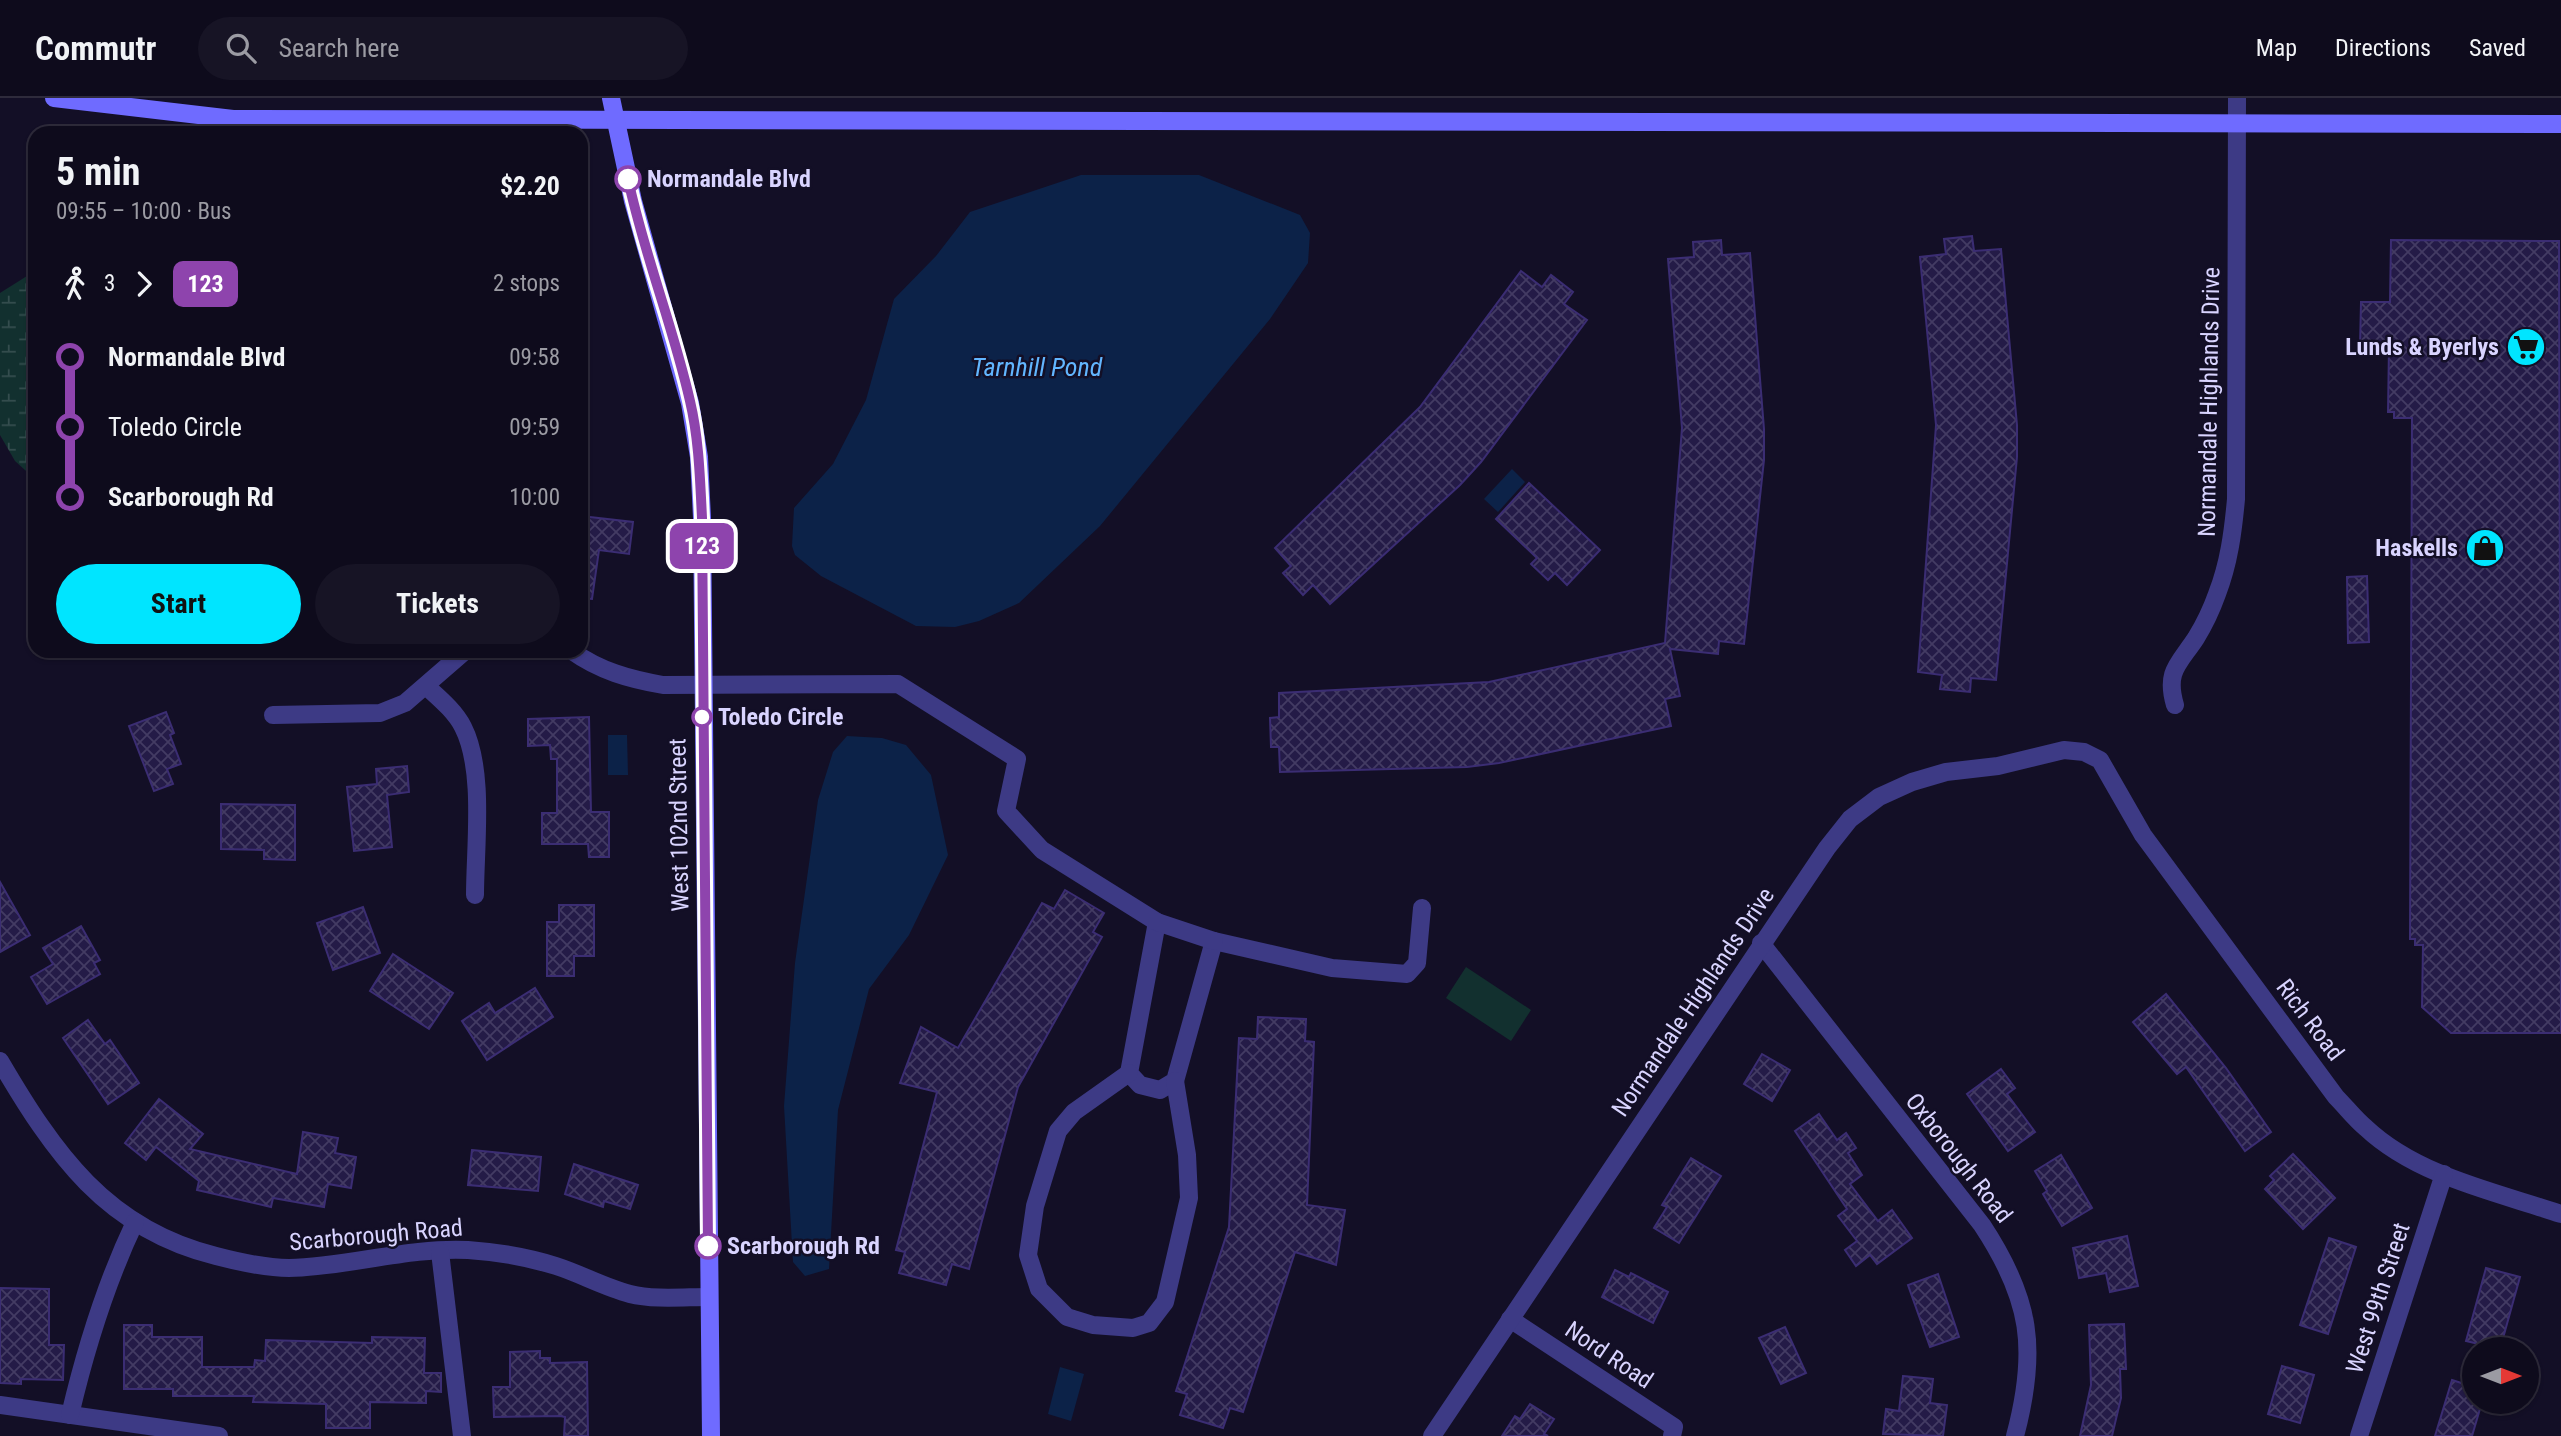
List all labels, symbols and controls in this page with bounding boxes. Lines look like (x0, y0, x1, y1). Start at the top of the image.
search box (198, 17, 688, 80)
text: Commutr (35, 29, 156, 68)
icon: search (222, 29, 260, 67)
text: Search here (278, 33, 399, 63)
text: Map (2256, 34, 2297, 62)
text: Directions (2335, 34, 2431, 62)
text: Saved (2469, 34, 2526, 62)
text: 5 min (56, 150, 140, 194)
place label: Normandale Blvd (647, 165, 811, 193)
marker: Normandale Blvd (615, 166, 641, 192)
text: $2.20 (500, 171, 560, 201)
text: 09:55 – 10:00 · Bus (56, 198, 232, 225)
icon: walk (56, 265, 94, 303)
icon: forward (125, 265, 163, 303)
street label: Normandale Highlands Drive (2193, 267, 2225, 537)
text: 3 (104, 270, 115, 297)
text: 123 (187, 270, 224, 298)
text: 2 stops (493, 270, 560, 297)
supermarket icon: Lunds & Byerlys (2505, 326, 2547, 368)
place label: Lunds & Byerlys (2345, 333, 2499, 361)
text: Normandale Blvd (108, 342, 285, 372)
text: 09:58 (509, 344, 560, 371)
water label: Tarnhill Pond (972, 352, 1103, 382)
text: Toledo Circle (108, 412, 242, 442)
text: 09:59 (509, 414, 560, 441)
text: Scarborough Rd (108, 482, 274, 512)
text: 10:00 (509, 484, 560, 511)
line badge: 123 (662, 523, 742, 569)
shop icon: Haskells (2464, 527, 2506, 569)
text: 123 (684, 532, 720, 560)
place label: Haskells (2375, 534, 2458, 562)
button: Start (56, 564, 301, 644)
button: Tickets (315, 564, 560, 644)
place label: Toledo Circle (718, 703, 843, 731)
marker: Toledo Circle (692, 707, 712, 727)
street label: West 102nd Street (663, 738, 695, 912)
street label: Normandale Highlands Drive (1606, 882, 1780, 1122)
street label: Rich Road (2270, 974, 2350, 1066)
street label: Oxborough Road (1900, 1088, 2018, 1228)
street label: Scarborough Road (288, 1213, 464, 1257)
street label: West 99th Street (2340, 1219, 2416, 1377)
place label: Scarborough Rd (727, 1232, 880, 1260)
marker: Scarborough Rd (695, 1233, 721, 1259)
street label: Nord Road (1560, 1316, 1658, 1394)
north arrow (2462, 1337, 2539, 1414)
map controls (2462, 1337, 2539, 1414)

